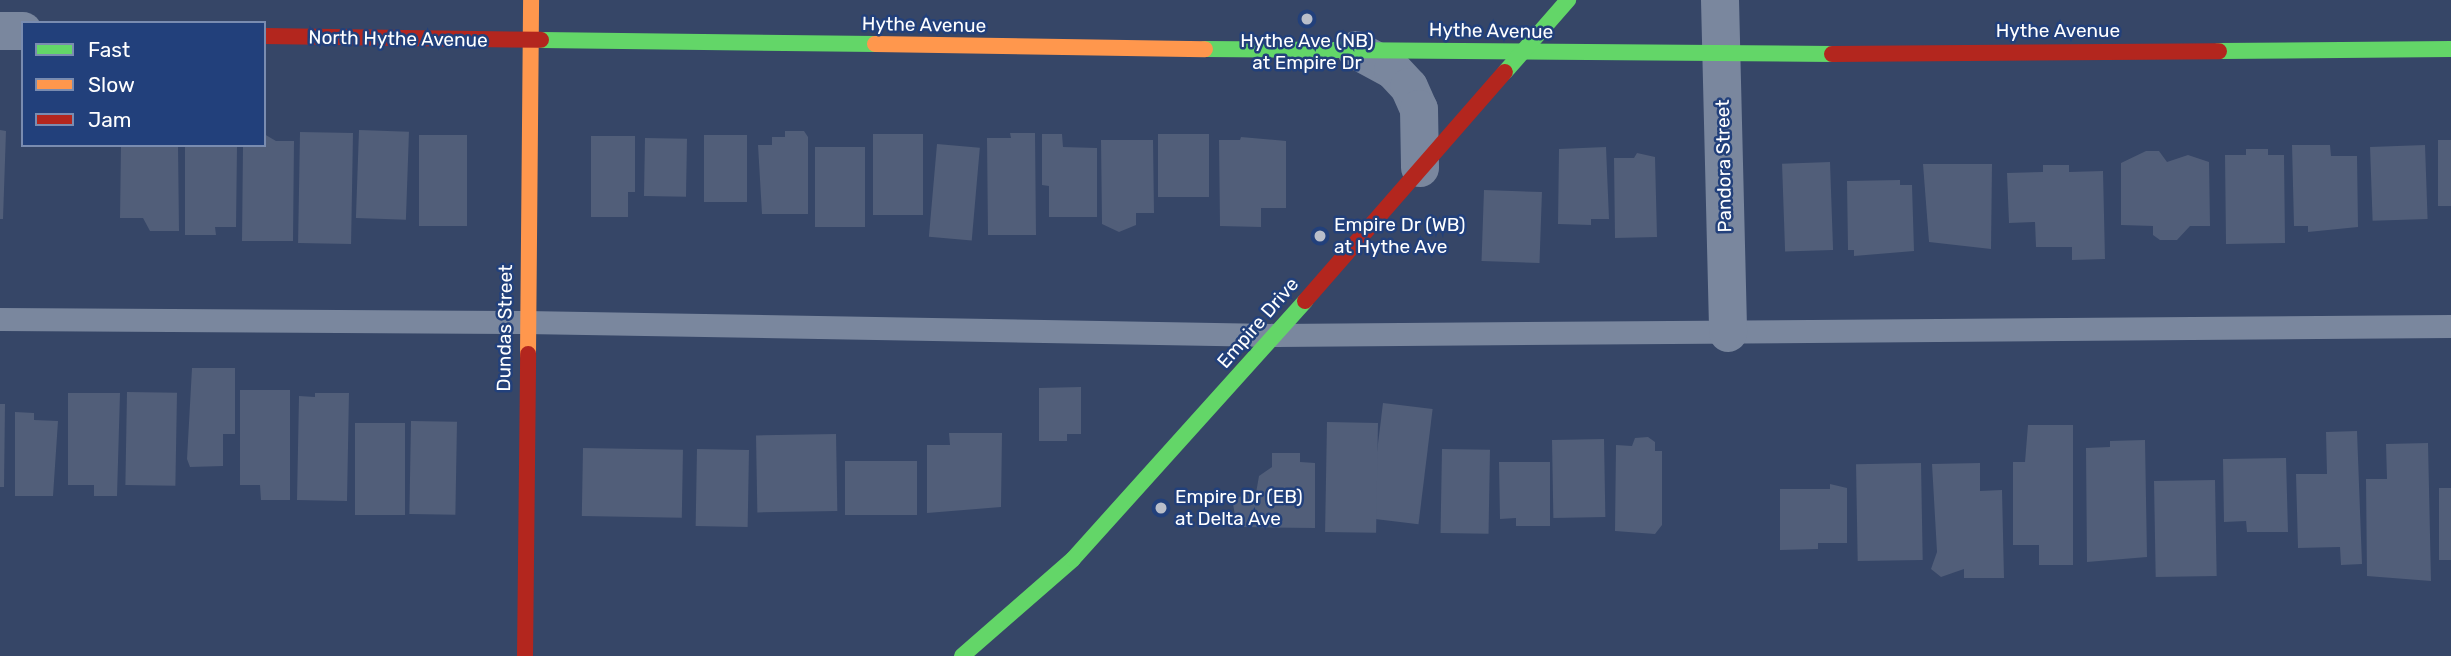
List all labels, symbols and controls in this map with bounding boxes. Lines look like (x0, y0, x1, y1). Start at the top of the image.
marker: Hythe Ave (NB) at Empire Dr (1299, 11, 1315, 27)
street label: Hythe Avenue (861, 13, 987, 37)
street label: Hythe Avenue (1428, 19, 1554, 43)
street label: Hythe Avenue (1996, 20, 2120, 42)
legend (21, 21, 266, 147)
street label: North Hythe Avenue (308, 26, 488, 52)
place label: Hythe Ave (NB) at Empire Dr (1240, 30, 1374, 74)
text: Fast (88, 37, 130, 62)
text: Slow (88, 72, 135, 97)
street label: Pandora Street (1711, 99, 1737, 233)
text: Jam (88, 107, 132, 132)
place label: Empire Dr (WB) at Hythe Ave (1334, 214, 1466, 258)
marker: Empire Dr (WB) at Hythe Ave (1312, 228, 1328, 244)
street label: Dundas Street (492, 264, 518, 392)
street label: Empire Drive (1213, 273, 1303, 373)
place label: Empire Dr (EB) at Delta Ave (1175, 486, 1303, 530)
marker: Empire Dr (EB) at Delta Ave (1153, 500, 1169, 516)

